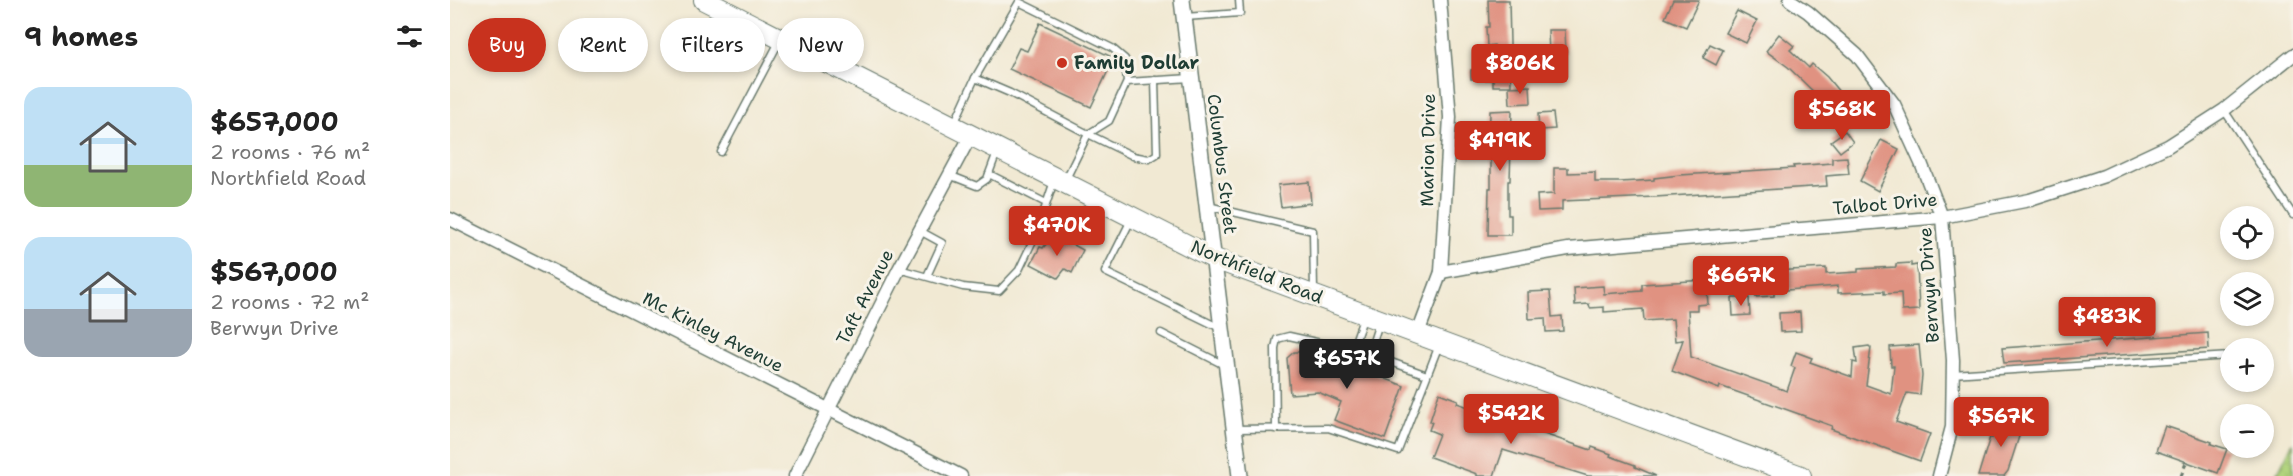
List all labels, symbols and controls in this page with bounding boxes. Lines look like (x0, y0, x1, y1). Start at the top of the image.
chip: Buy (468, 18, 546, 72)
chip: Rent (558, 18, 648, 72)
chip: Filters (660, 18, 765, 72)
chip: New (777, 18, 864, 72)
text: 9 homes (24, 19, 138, 54)
icon: filters (393, 20, 426, 53)
pin: $806K (1478, 44, 1562, 95)
text: $806K (1485, 50, 1555, 76)
place label: Family Dollar (1074, 51, 1200, 75)
marker: Family Dollar (1055, 56, 1069, 70)
pin: $568K (1800, 90, 1884, 141)
street label: Columbus Street (1201, 92, 1243, 236)
street label: Marion Drive (1415, 93, 1441, 207)
text: $568K (1808, 96, 1876, 122)
text: $657,000 (210, 104, 339, 139)
icon: home (72, 111, 144, 183)
pin: $419K (1458, 121, 1542, 172)
text: $419K (1469, 127, 1531, 153)
text: 2 rooms · 76 m² (210, 139, 370, 165)
text: Northfield Road (210, 165, 366, 191)
street label: Talbot Drive (1832, 187, 1938, 221)
pin: $470K (1015, 206, 1099, 257)
map controls (2220, 206, 2274, 458)
button: locate (2220, 206, 2274, 260)
text: $470K (1023, 212, 1091, 238)
street label: Berwyn Drive (1913, 226, 1945, 344)
street label: Northfield Road (1187, 235, 1327, 309)
street label: Taft Avenue (831, 245, 899, 349)
text: $567,000 (210, 254, 338, 289)
pin: $667K (1699, 256, 1783, 307)
icon: home (72, 261, 144, 333)
text: $667K (1707, 262, 1775, 288)
button: layers (2220, 272, 2274, 326)
street label: Mc Kinley Avenue (639, 286, 787, 378)
text: 2 rooms · 72 m² (210, 289, 369, 315)
pin: $483K (2065, 297, 2149, 348)
text: $483K (2073, 303, 2141, 329)
text: Berwyn Drive (210, 315, 339, 341)
button: + (2220, 338, 2274, 392)
pin: $657K (1305, 339, 1389, 390)
text: $657K (1313, 345, 1381, 371)
pin: $542K (1469, 394, 1553, 445)
pin: $567K (1959, 397, 2043, 448)
text: $542K (1478, 400, 1544, 426)
text: $567K (1968, 403, 2034, 429)
button: − (2220, 404, 2274, 458)

